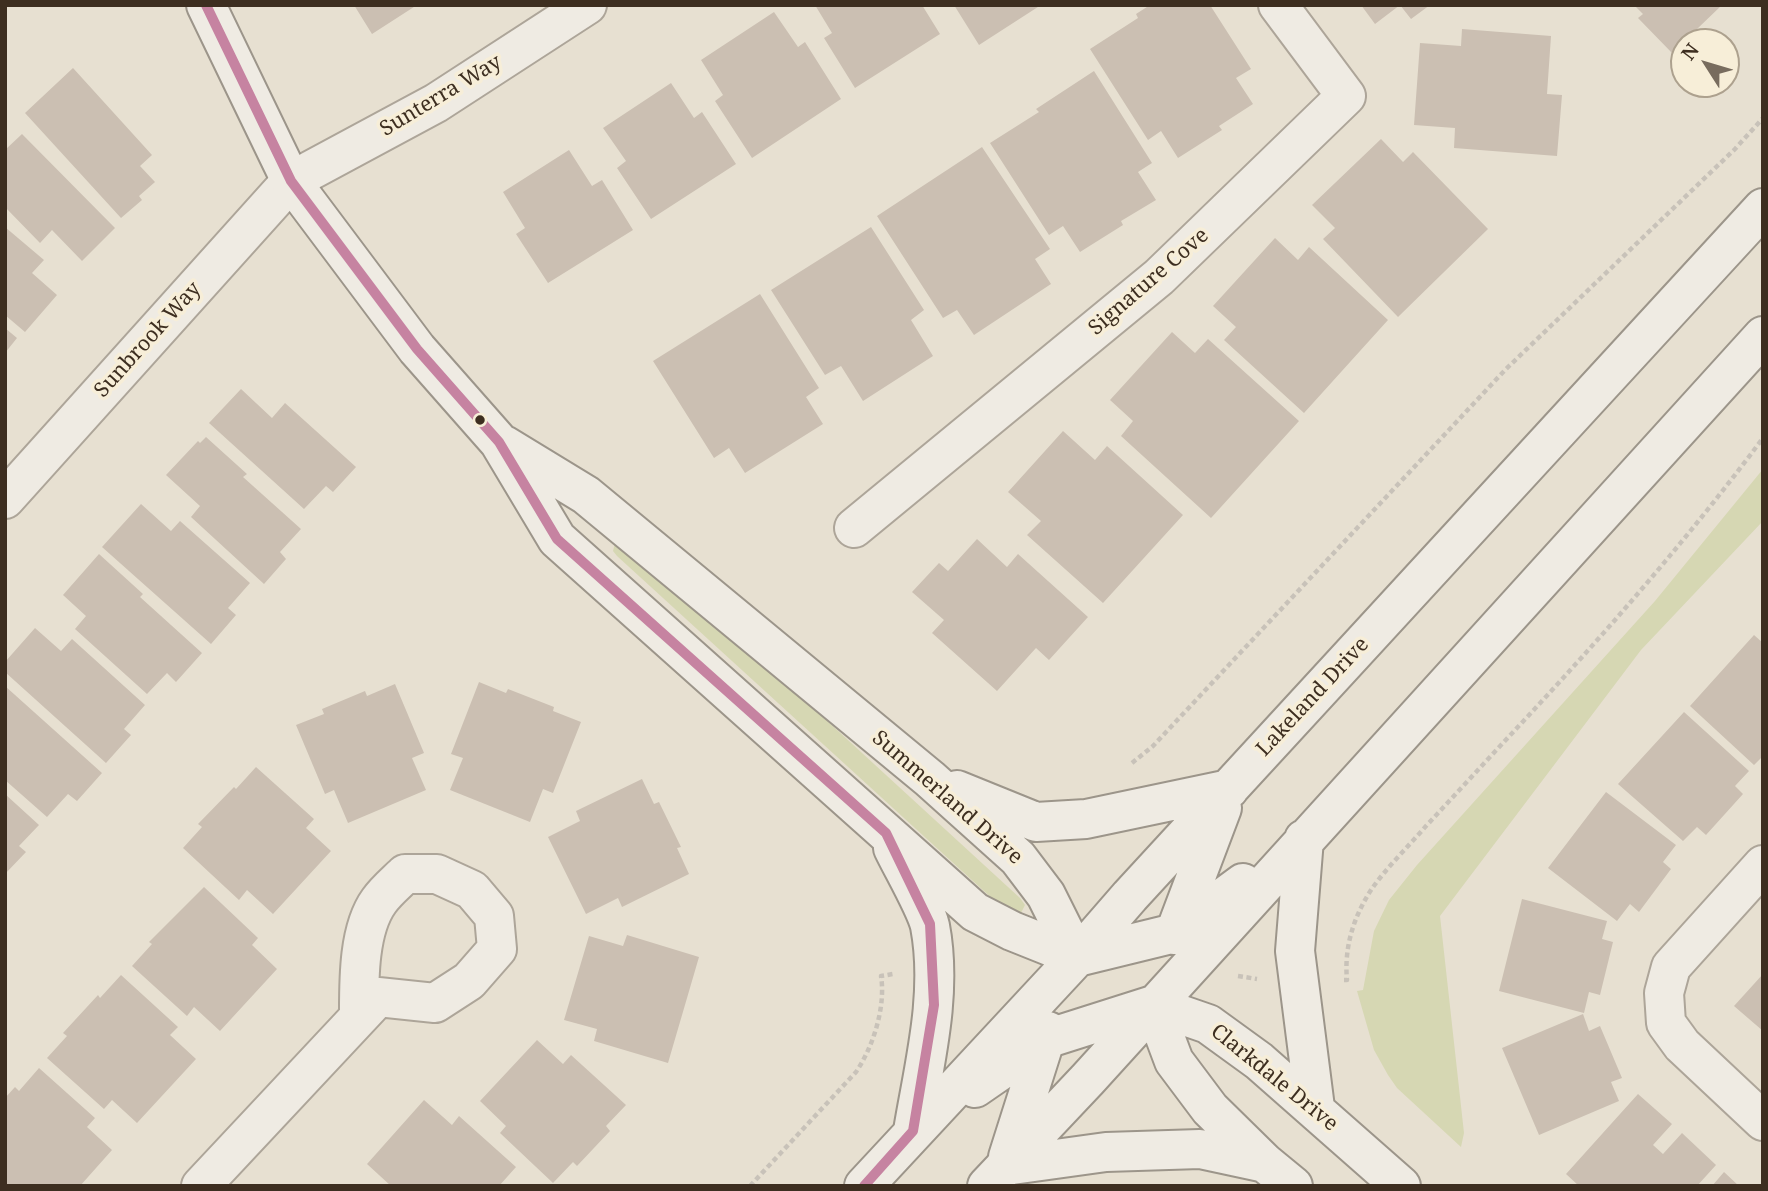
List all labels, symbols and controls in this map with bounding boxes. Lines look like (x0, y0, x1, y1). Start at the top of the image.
north arrow (1670, 28, 1740, 98)
text: N (1675, 38, 1705, 65)
street label: Sunterra Way (376, 50, 506, 142)
street label: Signature Cove (1084, 223, 1214, 341)
street label: Sunbrook Way (90, 277, 206, 403)
unlabelled marker (473, 413, 487, 427)
street label: Lakeland Drive (1251, 632, 1375, 762)
street label: Summerland Drive (867, 726, 1027, 870)
street label: Clarkdale Drive (1205, 1019, 1343, 1137)

